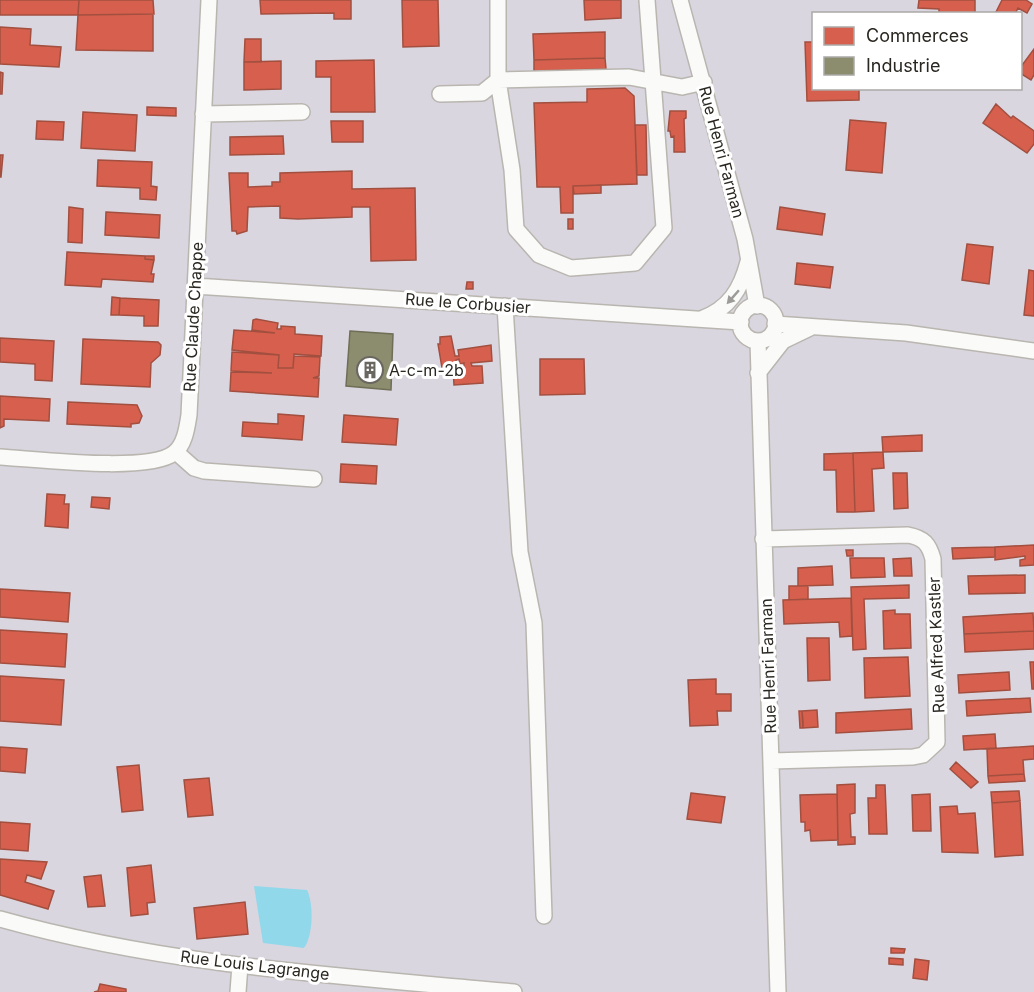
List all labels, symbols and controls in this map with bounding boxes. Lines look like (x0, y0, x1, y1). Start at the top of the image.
legend (812, 12, 1022, 90)
text: Commerces (866, 25, 969, 46)
text: Industrie (866, 55, 940, 76)
street label: Rue Henri Farman (695, 84, 749, 220)
street label: Rue Claude Chappe (179, 241, 207, 393)
street label: Rue le Corbusier (405, 289, 531, 317)
one-way arrow (726, 289, 739, 305)
building icon: A-c-m-2b (355, 355, 385, 385)
place label: A-c-m-2b (389, 360, 464, 380)
street label: Rue Alfred Kastler (924, 576, 948, 714)
street label: Rue Henri Farman (756, 598, 780, 734)
street label: Rue Louis Lagrange (179, 946, 331, 984)

